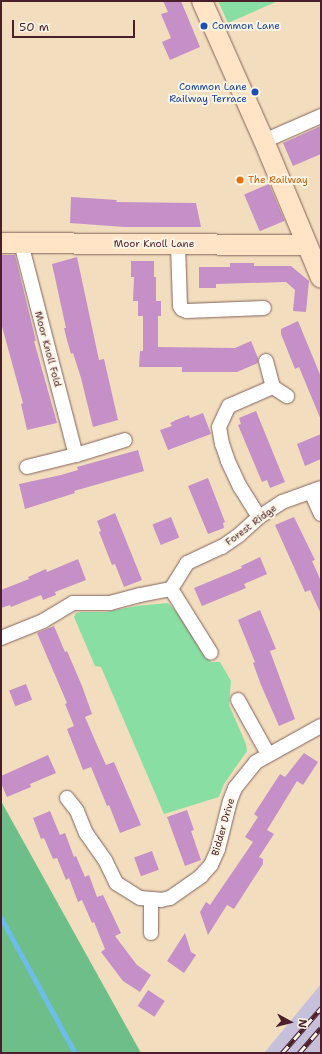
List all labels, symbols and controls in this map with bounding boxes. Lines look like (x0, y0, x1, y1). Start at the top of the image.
scale bar (14, 12, 137, 38)
text: 50 m (19, 19, 49, 35)
place label: Common Lane (212, 20, 280, 32)
marker: Common Lane (199, 21, 209, 31)
place label: Common Lane Railway Terrace (169, 80, 247, 104)
marker: Common Lane Railway Terrace (250, 87, 260, 97)
place label: The Railway (248, 174, 308, 186)
marker: The Railway (235, 175, 245, 185)
street label: Moor Knoll Lane (114, 238, 194, 250)
street label: Moor Knoll Fold (32, 310, 64, 388)
street label: Forest Ridge (223, 502, 279, 548)
street label: Bidder Drive (209, 797, 237, 857)
north arrow (270, 1002, 310, 1042)
text: N (294, 1018, 310, 1029)

